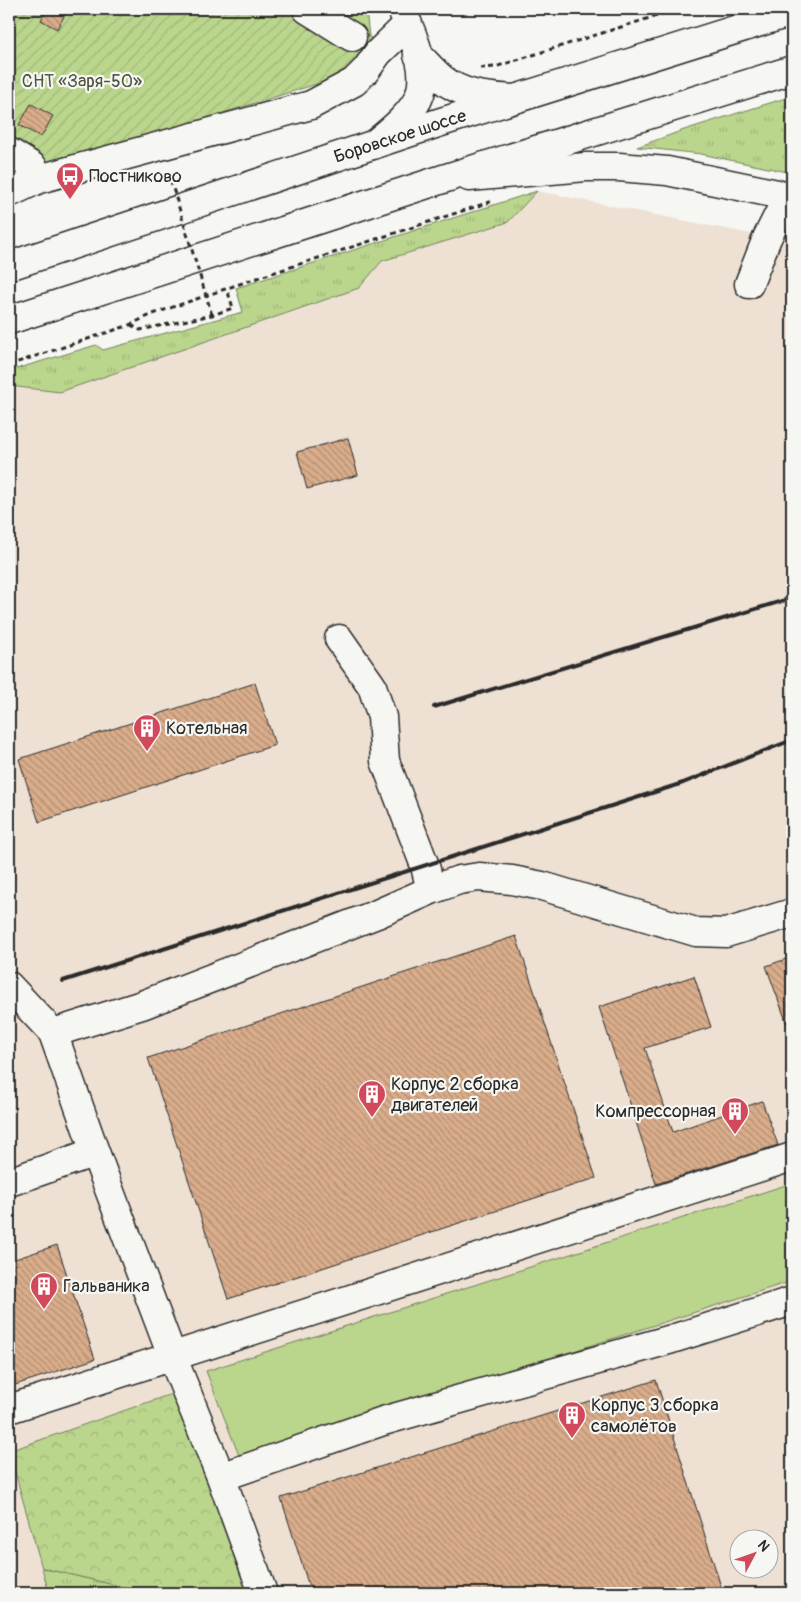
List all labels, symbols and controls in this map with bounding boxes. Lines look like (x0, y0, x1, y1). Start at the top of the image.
park label: СНТ «Заря-50» (22, 70, 142, 93)
street label: Боровское шоссе (331, 104, 469, 169)
bus stop icon: Постниково (55, 161, 85, 200)
place label: Постниково (89, 165, 182, 188)
building icon: Котельная (132, 713, 162, 752)
place label: Котельная (166, 717, 247, 740)
place label: Корпус 2 сборка двигателей (391, 1073, 519, 1117)
building icon: Корпус 2 сборка двигателей (357, 1079, 387, 1118)
building icon: Компрессорная (720, 1096, 750, 1135)
place label: Компрессорная (595, 1100, 716, 1123)
building icon: Гальваника (29, 1271, 59, 1310)
place label: Гальваника (63, 1275, 150, 1298)
place label: Корпус 3 сборка самолётов (591, 1394, 719, 1438)
building icon: Корпус 3 сборка самолётов (557, 1400, 587, 1439)
north arrow (728, 1530, 778, 1580)
text: N (754, 1537, 773, 1555)

